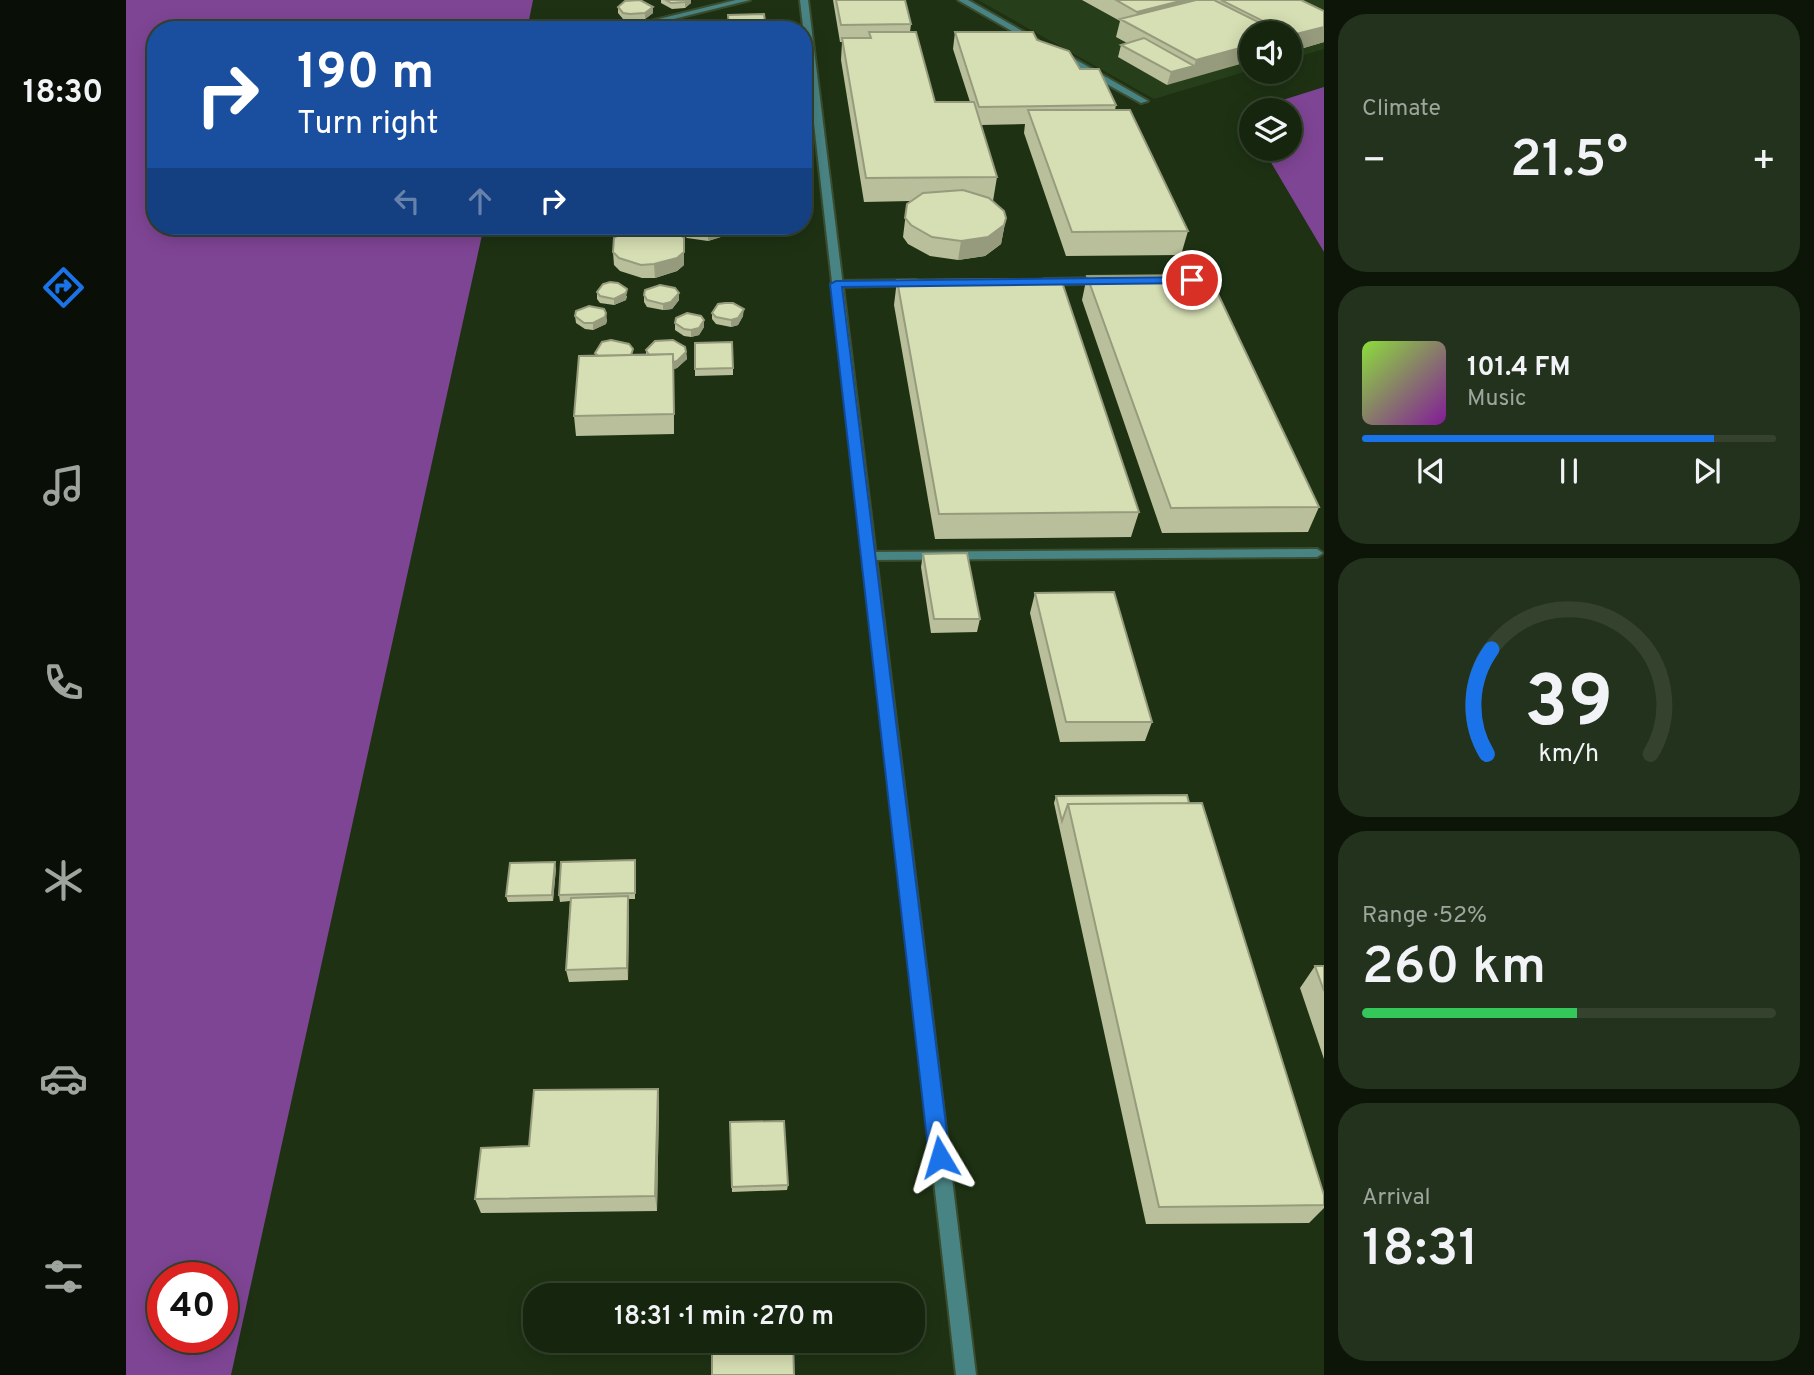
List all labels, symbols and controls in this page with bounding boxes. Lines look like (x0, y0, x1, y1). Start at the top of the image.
map controls (1239, 21, 1302, 161)
button: sound (1239, 21, 1302, 84)
text: 190 m (297, 44, 434, 106)
icon: right (182, 49, 273, 140)
text: 18:30 (23, 74, 103, 114)
text: Climate (1362, 95, 1441, 124)
button: layers (1239, 98, 1302, 161)
text: Turn right (297, 105, 439, 145)
text: 21.5° (1510, 129, 1628, 195)
text: − (1362, 138, 1387, 187)
text: + (1751, 138, 1776, 187)
icon: left (388, 182, 426, 220)
icon: ahead (461, 182, 499, 220)
icon: right (534, 182, 572, 220)
pin (1162, 250, 1222, 310)
icon: arrive (1173, 261, 1211, 299)
icon: directions (39, 263, 88, 312)
text: 101.4 FM (1467, 352, 1571, 385)
text: Music (1467, 385, 1527, 414)
icon: previous (1412, 452, 1450, 490)
icon: pause (1550, 452, 1588, 490)
icon: next (1688, 452, 1726, 490)
icon: music (39, 461, 88, 510)
icon: phone (39, 658, 88, 707)
text: 39 (1525, 660, 1613, 752)
text: km/h (1539, 738, 1599, 770)
icon: climate (39, 856, 88, 905)
text: Range · 52% (1362, 902, 1487, 931)
text: 260 km (1362, 936, 1546, 1002)
icon: car (39, 1054, 88, 1103)
position arrow (903, 1120, 977, 1194)
text: Arrival (1362, 1184, 1431, 1213)
text: 18:31 (1362, 1218, 1479, 1284)
icon: filters (39, 1252, 88, 1301)
speed limit sign: 40 (147, 1262, 238, 1353)
text: 18:31 · 1 min · 270 m (614, 1301, 834, 1334)

